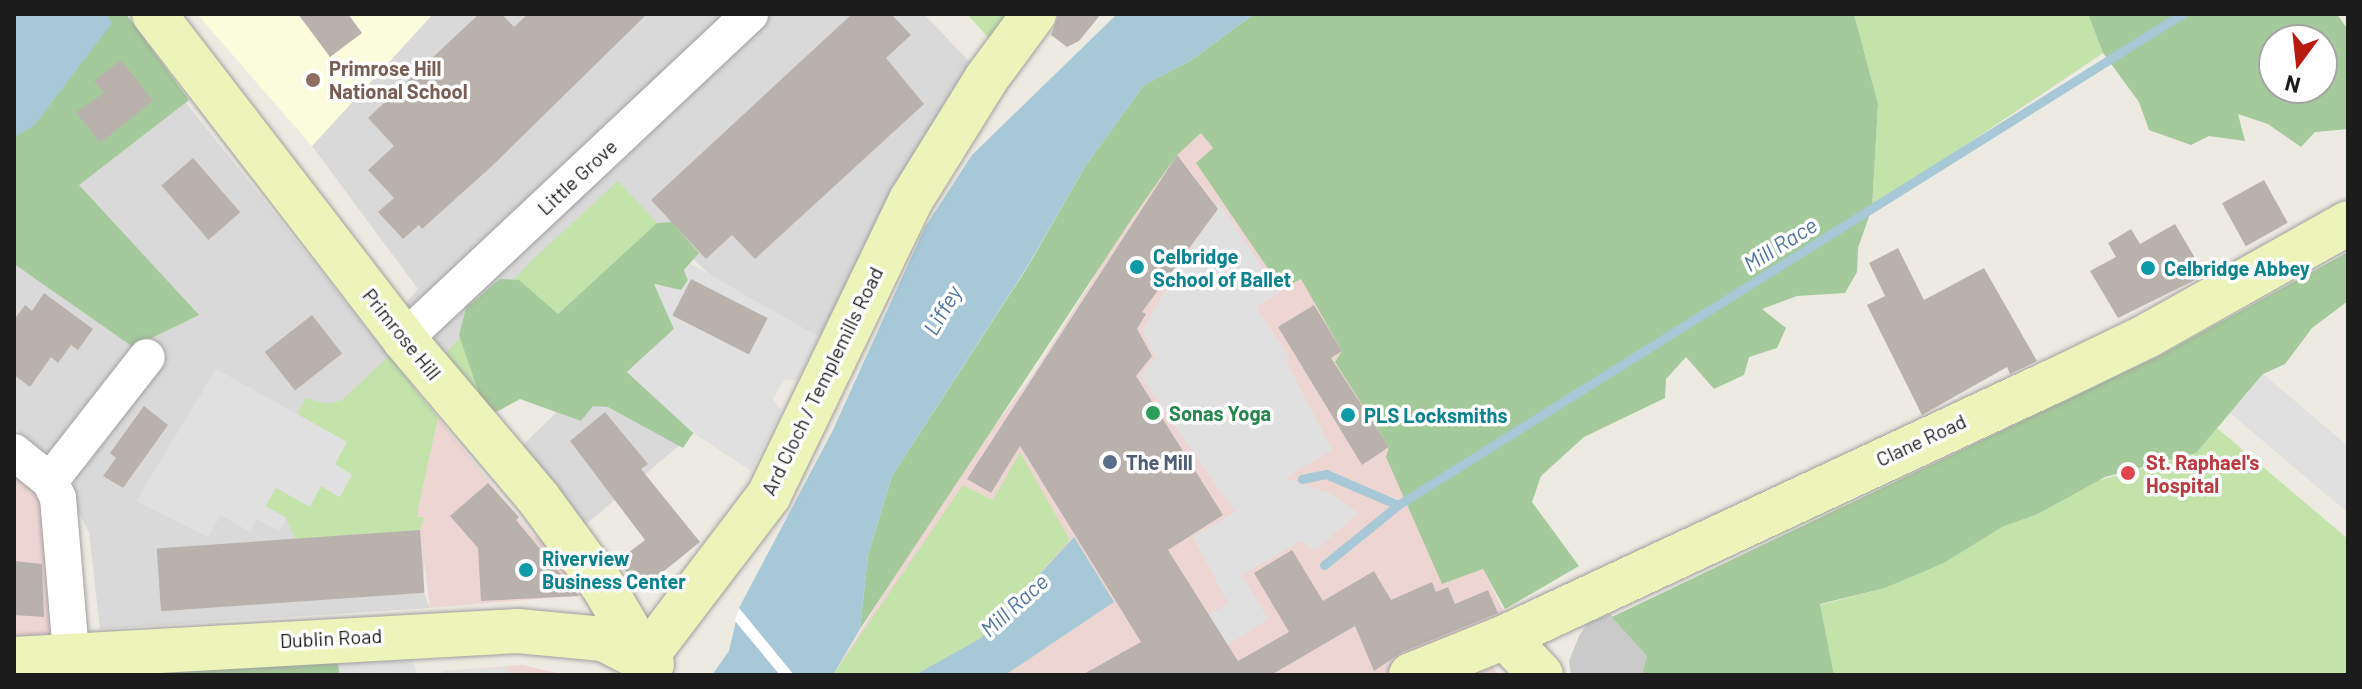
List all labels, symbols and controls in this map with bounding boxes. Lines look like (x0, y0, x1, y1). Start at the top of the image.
north arrow (2258, 24, 2338, 104)
place label: Primrose Hill National School (329, 56, 468, 103)
marker: Primrose Hill National School (304, 71, 322, 89)
text: N (2282, 71, 2303, 100)
street label: Little Grove (532, 134, 622, 220)
water label: Mill Race (1738, 211, 1822, 277)
place label: Celbridge School of Ballet (1153, 244, 1291, 291)
place label: Celbridge Abbey (2164, 256, 2310, 280)
marker: Celbridge School of Ballet (1128, 258, 1146, 276)
marker: Celbridge Abbey (2139, 259, 2157, 277)
street label: Ard Cloch / Templemills Road (756, 263, 888, 499)
water label: Liffey (917, 281, 967, 339)
street label: Primrose Hill (358, 284, 446, 384)
place label: Sonas Yoga (1169, 401, 1271, 425)
place label: PLS Locksmiths (1364, 403, 1507, 427)
marker: Sonas Yoga (1144, 404, 1162, 422)
marker: PLS Locksmiths (1339, 406, 1357, 424)
street label: Clane Road (1872, 409, 1970, 471)
place label: The Mill (1126, 450, 1193, 474)
place label: St. Raphael's Hospital (2146, 450, 2259, 497)
marker: The Mill (1101, 453, 1119, 471)
marker: St. Raphael's Hospital (2117, 462, 2139, 484)
place label: Riverview Business Center (542, 546, 686, 593)
marker: Riverview Business Center (517, 561, 535, 579)
water label: Mill Race (975, 568, 1053, 642)
street label: Dublin Road (279, 623, 383, 653)

